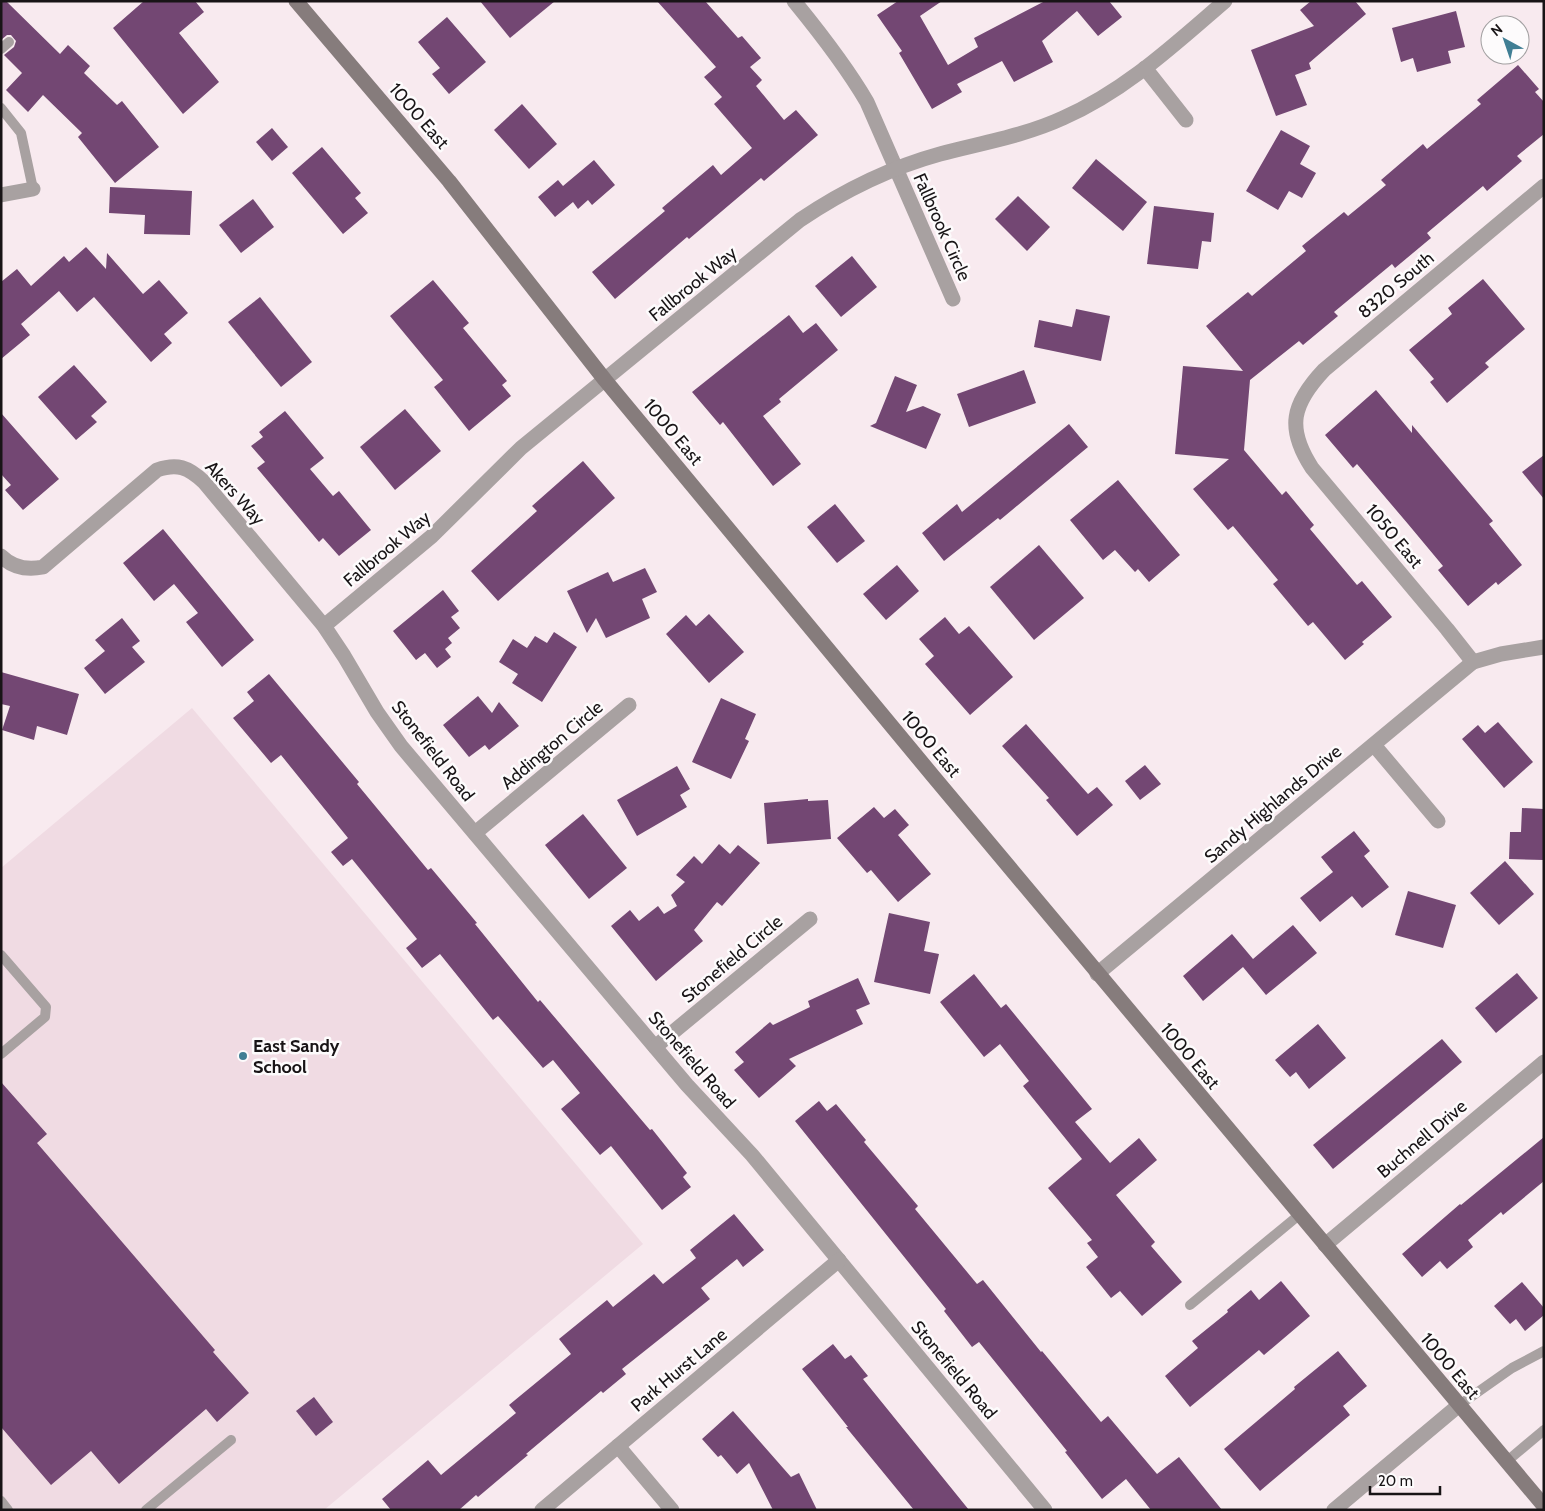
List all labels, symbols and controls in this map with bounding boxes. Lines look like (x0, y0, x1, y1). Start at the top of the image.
north arrow (1480, 15, 1530, 65)
text: N (1487, 20, 1506, 40)
street label: 1000 East (385, 79, 453, 153)
street label: Fallbrook Circle (908, 170, 976, 284)
street label: Fallbrook Way (645, 242, 741, 326)
street label: 8320 South (1354, 247, 1438, 323)
street label: 1000 East (639, 394, 707, 470)
street label: Akers Way (200, 456, 270, 530)
street label: 1050 East (1361, 499, 1427, 573)
street label: Fallbrook Way (339, 506, 435, 592)
street label: Stonefield Road (387, 696, 479, 806)
street label: Addington Circle (497, 696, 607, 794)
street label: 1000 East (897, 706, 965, 782)
street label: Sandy Highlands Drive (1200, 740, 1346, 868)
street label: Stonefield Circle (677, 910, 787, 1008)
street label: Stonefield Road (644, 1007, 740, 1113)
street label: 1000 East (1156, 1018, 1224, 1094)
place label: East Sandy School (253, 1035, 340, 1078)
marker: East Sandy School (237, 1050, 249, 1062)
street label: Buchnell Drive (1373, 1095, 1471, 1183)
street label: Stonefield Road (906, 1316, 1002, 1424)
street label: Park Hurst Lane (626, 1323, 732, 1417)
street label: 1000 East (1416, 1328, 1484, 1404)
scale bar (1370, 1464, 1440, 1496)
text: 20 m (1378, 1472, 1413, 1490)

